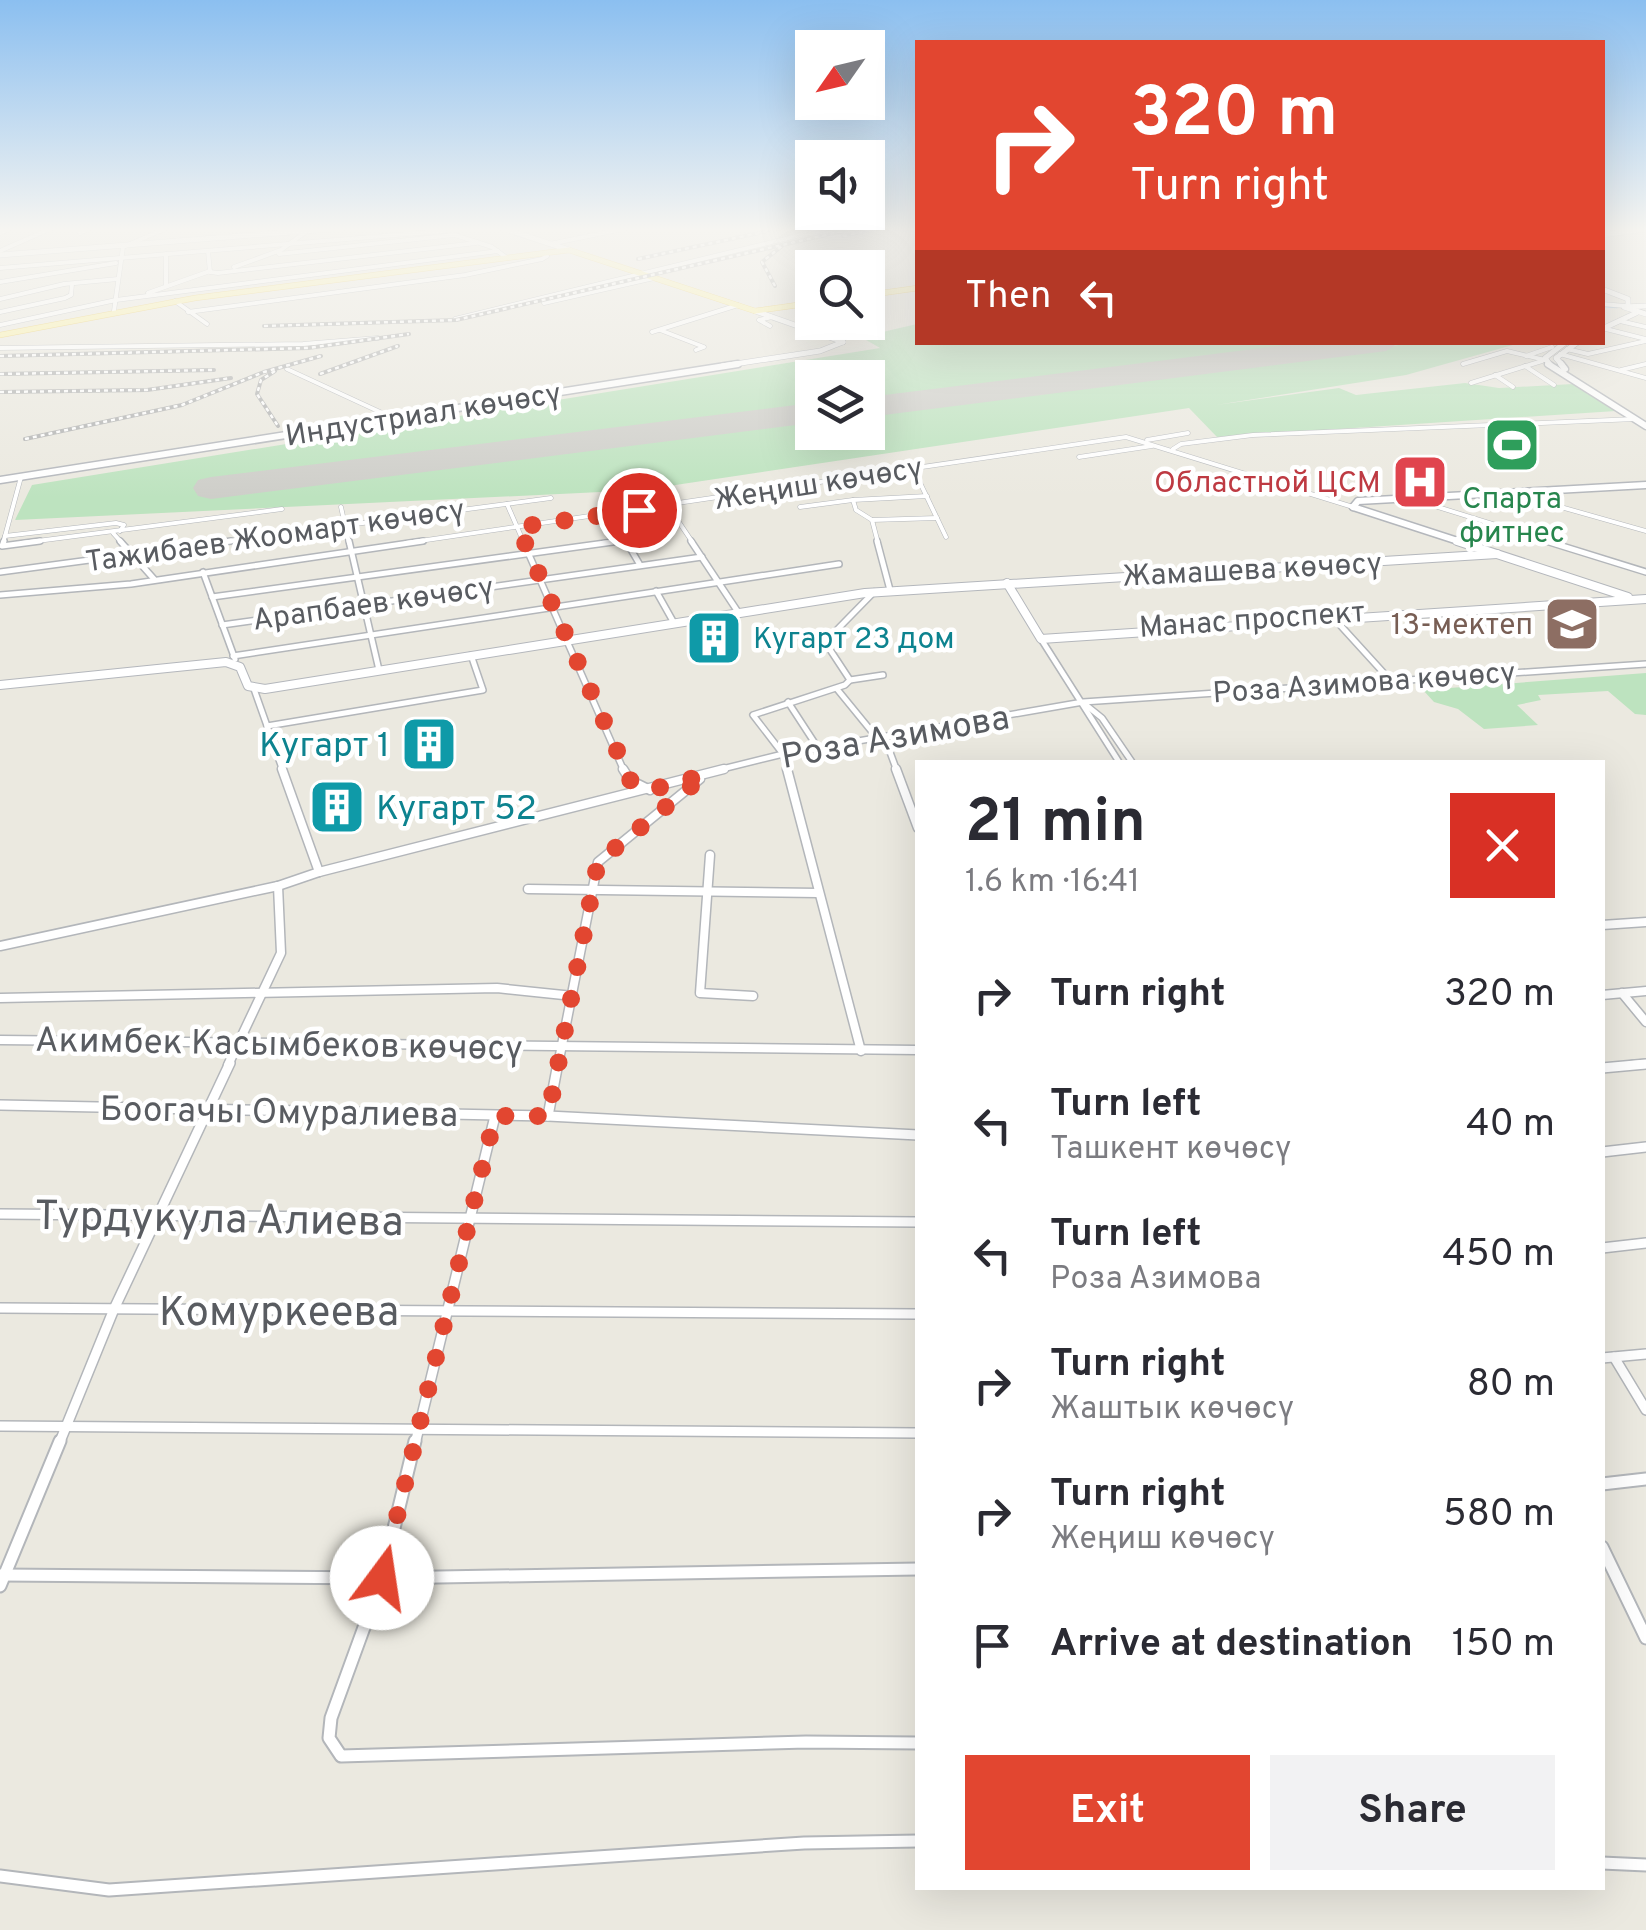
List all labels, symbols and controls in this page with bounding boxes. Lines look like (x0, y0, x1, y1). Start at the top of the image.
north arrow (795, 30, 885, 120)
map controls (795, 30, 885, 450)
text: 320 m (1130, 72, 1338, 161)
icon: right (965, 80, 1095, 210)
button: sound (795, 140, 885, 230)
text: Turn right (1130, 159, 1329, 216)
button: search (795, 250, 885, 340)
icon: left (1071, 270, 1126, 325)
text: Then (965, 273, 1051, 322)
button: layers (795, 360, 885, 450)
street label: Индустриал көчөсү (283, 376, 564, 457)
sports icon: Спарта фитнес (1482, 415, 1542, 475)
street label: Жеңиш көчөсү (711, 451, 925, 520)
hospital icon: Областной ЦСМ (1390, 452, 1450, 512)
place label: Областной ЦСМ (1154, 466, 1381, 503)
pin (597, 468, 682, 553)
place label: Спарта фитнес (1459, 482, 1565, 553)
icon: arrive (612, 483, 667, 538)
street label: Тажибаев Жоомарт көчөсү (83, 493, 467, 582)
street label: Жамашева көчөсү (1121, 546, 1383, 597)
street label: Арапбаев көчөсү (250, 570, 496, 641)
school or university icon: 13-мектеп (1542, 594, 1602, 654)
street label: Манас проспект (1138, 595, 1366, 648)
building icon: Кугарт 23 дом (684, 608, 744, 668)
place label: 13-мектеп (1391, 608, 1533, 645)
place label: Кугарт 23 дом (753, 622, 955, 659)
street label: Роза Азимова көчөсү (1211, 655, 1517, 714)
street label: Роза Азимова (778, 697, 1013, 781)
building icon: Кугарт 1 (399, 714, 459, 774)
place label: Кугарт 1 (259, 725, 390, 769)
building icon: Кугарт 52 (307, 777, 367, 837)
text: 21 min (965, 787, 1146, 863)
place label: Кугарт 52 (376, 788, 537, 832)
button: close (1450, 793, 1555, 898)
text: 1.6 km · 16:41 (965, 863, 1140, 903)
icon: right (965, 968, 1020, 1023)
text: Turn right (1050, 971, 1225, 1020)
text: 320 m (1444, 971, 1555, 1020)
street label: Акимбек Касымбеков көчөсү (35, 1020, 523, 1072)
text: Turn left (1050, 1081, 1202, 1130)
street label: Боогачы Омуралиева (99, 1089, 459, 1139)
icon: left (965, 1098, 1020, 1153)
text: 40 m (1466, 1101, 1555, 1150)
text: Ташкент көчөсү (1050, 1130, 1291, 1170)
street label: Турдукула Алиева (34, 1192, 404, 1251)
text: Turn left (1050, 1211, 1202, 1260)
icon: left (965, 1228, 1020, 1283)
text: 450 m (1442, 1231, 1555, 1280)
text: Роза Азимова (1050, 1260, 1261, 1300)
street label: Комуркеева (159, 1288, 399, 1341)
text: Turn right (1050, 1341, 1225, 1390)
icon: right (965, 1358, 1020, 1413)
text: 80 m (1467, 1361, 1555, 1410)
text: Жаштык көчөсү (1050, 1390, 1294, 1430)
text: Turn right (1050, 1471, 1225, 1520)
icon: right (965, 1488, 1020, 1543)
text: 580 m (1443, 1491, 1555, 1540)
text: Жеңиш көчөсү (1050, 1520, 1275, 1560)
position arrow (330, 1526, 434, 1630)
icon: arrive (965, 1618, 1020, 1673)
text: Arrive at destination (1050, 1621, 1413, 1670)
text: 150 m (1452, 1621, 1555, 1670)
button: Exit (965, 1755, 1250, 1870)
button: Share (1270, 1755, 1555, 1870)

